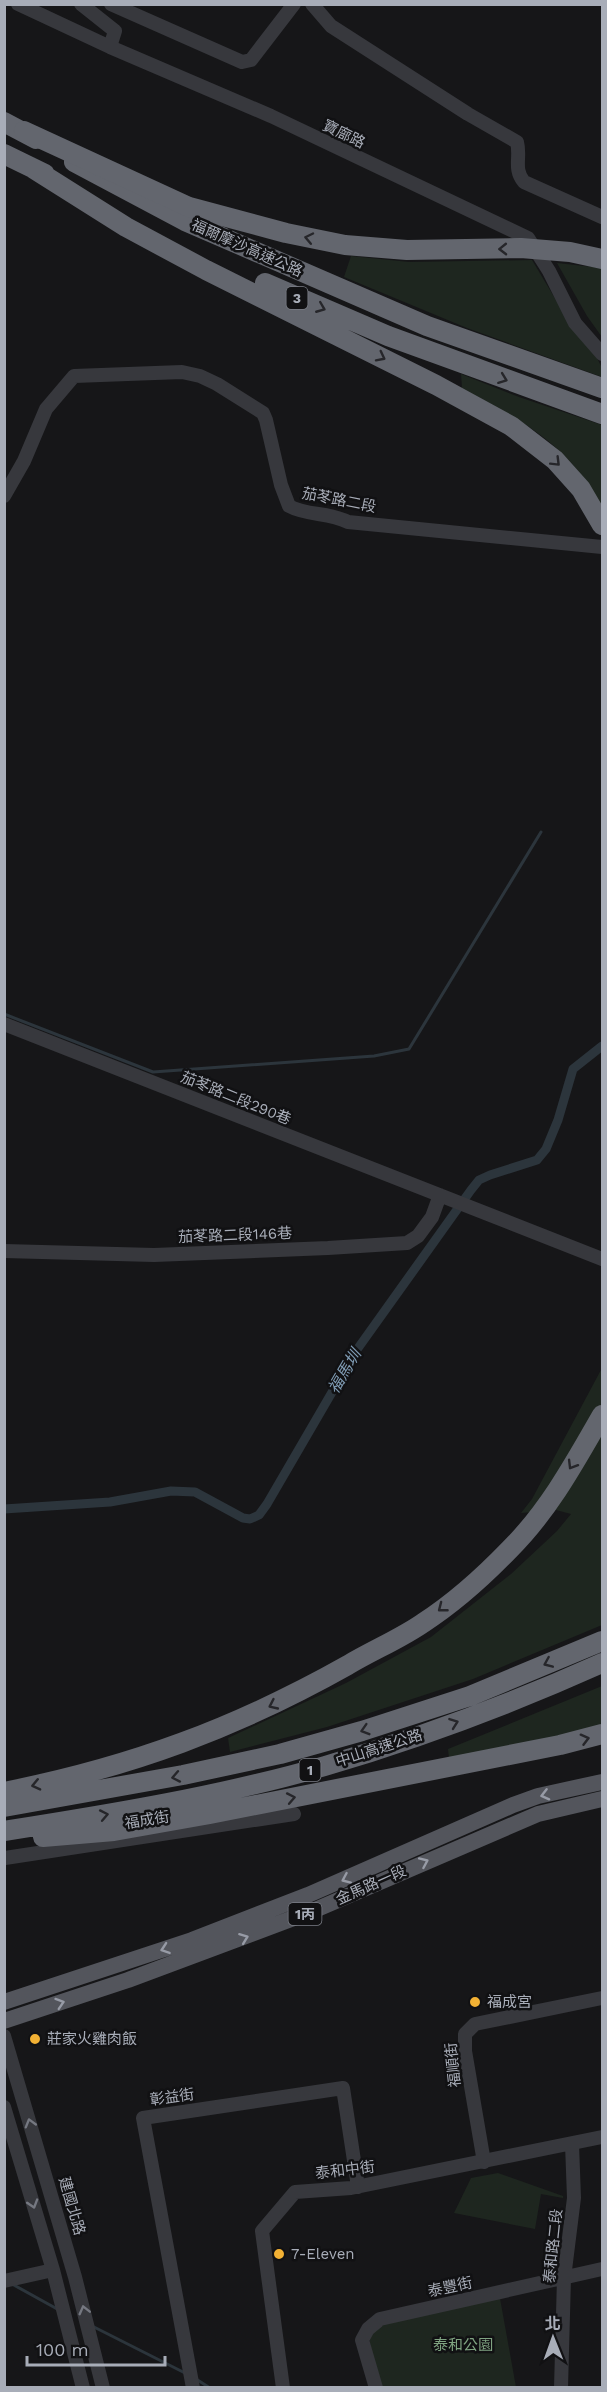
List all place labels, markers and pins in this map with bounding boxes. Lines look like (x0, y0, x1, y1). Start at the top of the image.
place label: 福成宮 (487, 1993, 532, 2011)
marker: 福成宮 (468, 1995, 482, 2009)
place label: 莊家火雞肉飯 (47, 2030, 137, 2048)
marker: 莊家火雞肉飯 (28, 2032, 42, 2046)
place label: 7-Eleven (291, 2245, 355, 2263)
marker: 7-Eleven (272, 2247, 286, 2261)

